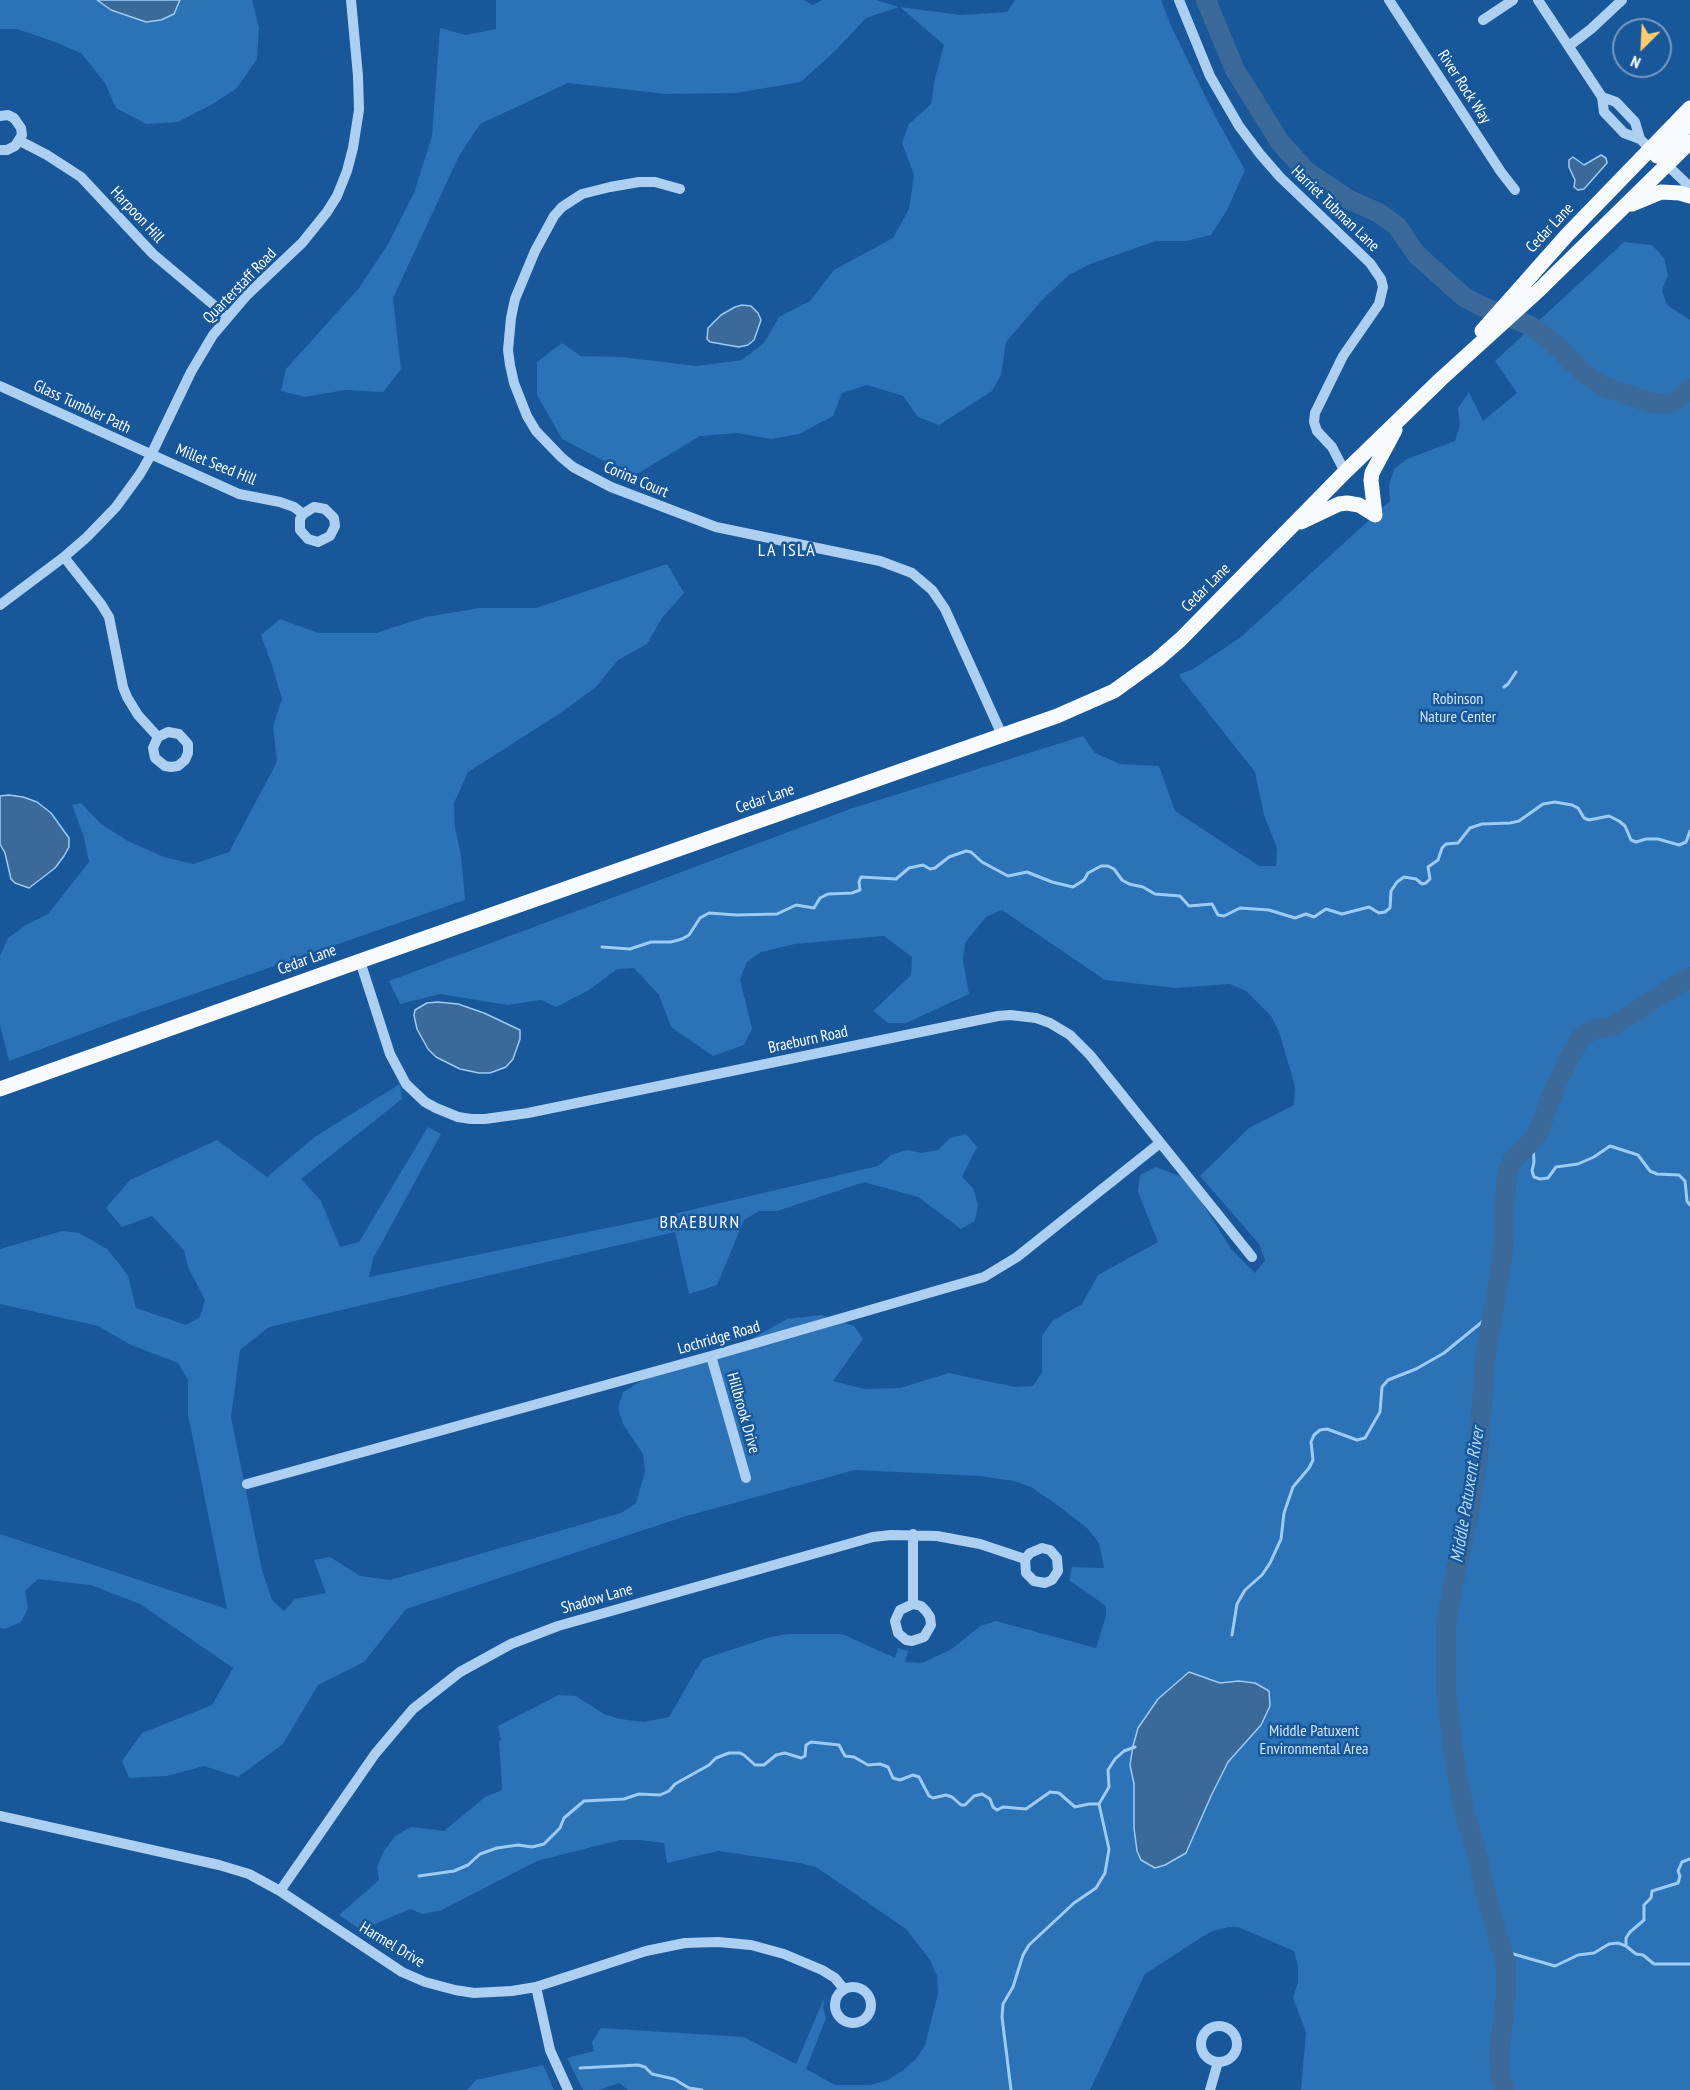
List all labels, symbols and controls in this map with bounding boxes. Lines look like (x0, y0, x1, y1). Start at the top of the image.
north arrow (1612, 18, 1672, 78)
street label: River Rock Way (1433, 47, 1495, 127)
text: N (1627, 52, 1644, 74)
street label: Harriet Tubman Lane (1287, 162, 1383, 256)
street label: Harpoon Hill (106, 183, 168, 247)
street label: Cedar Lane (1522, 199, 1578, 257)
street label: Quarterstaff Road (199, 244, 281, 328)
street label: Glass Tumbler Path (30, 376, 134, 438)
street label: Millet Seed Hill (173, 440, 259, 490)
street label: Corina Court (601, 458, 671, 502)
district label: LA ISLA (758, 540, 816, 562)
street label: Cedar Lane (1178, 560, 1234, 616)
park label: Robinson Nature Center (1420, 689, 1496, 727)
street label: Cedar Lane (733, 780, 797, 818)
street label: Cedar Lane (275, 941, 339, 979)
street label: Braeburn Road (766, 1022, 850, 1058)
district label: BRAEBURN (659, 1212, 741, 1234)
street label: Lochridge Road (676, 1317, 762, 1359)
street label: Hillbrook Drive (722, 1370, 764, 1456)
water label: Middle Patuxent River (1447, 1426, 1489, 1564)
street label: Shadow Lane (559, 1580, 635, 1618)
park label: Middle Patuxent Environmental Area (1260, 1721, 1368, 1759)
street label: Harmel Drive (356, 1918, 428, 1972)

